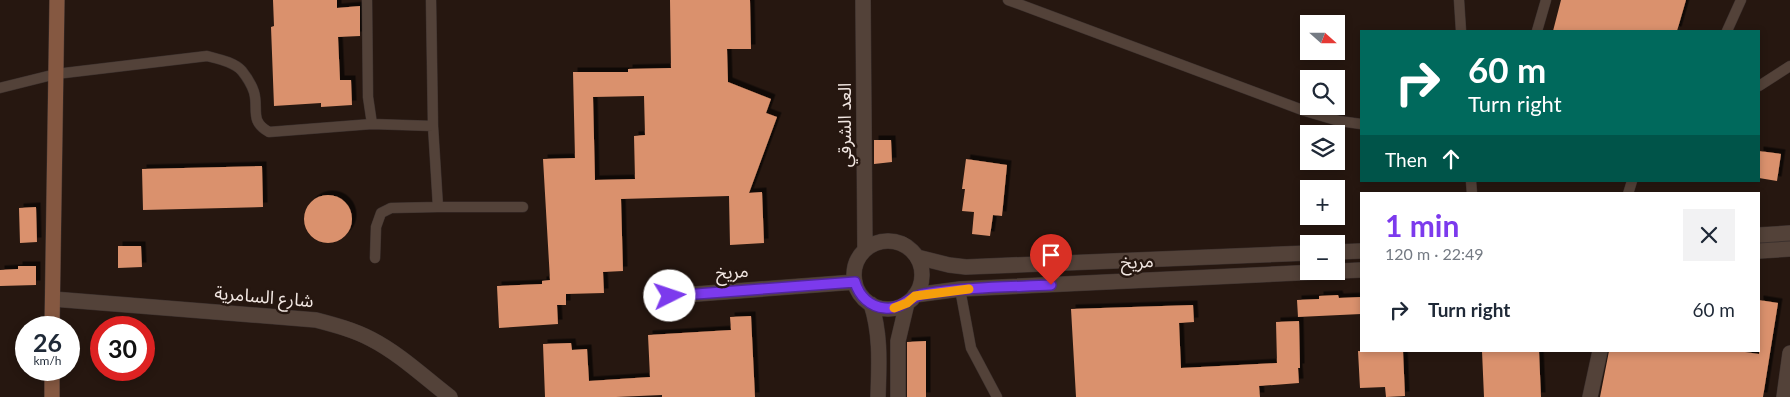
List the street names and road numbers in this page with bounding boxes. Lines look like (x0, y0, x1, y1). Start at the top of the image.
street label: العد الشرقي (833, 83, 858, 167)
street label: مريخ (1120, 249, 1154, 276)
street label: مريخ (715, 259, 749, 286)
street label: شارع السامرية (213, 281, 315, 315)

